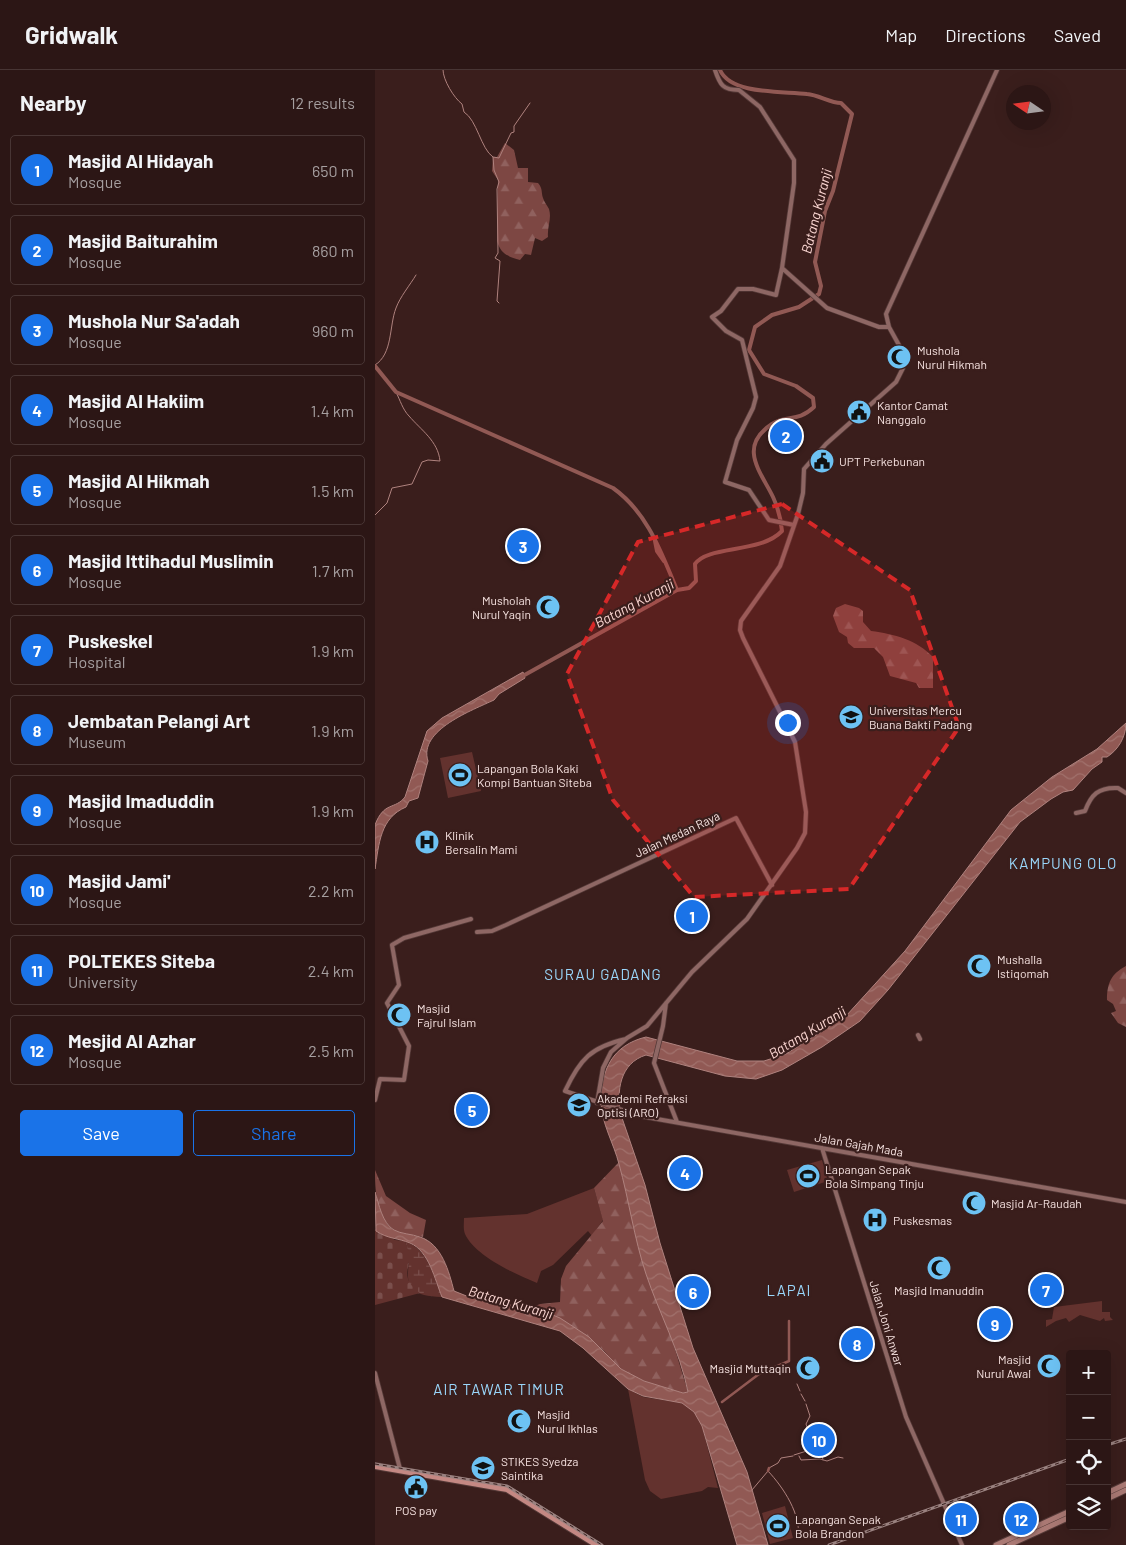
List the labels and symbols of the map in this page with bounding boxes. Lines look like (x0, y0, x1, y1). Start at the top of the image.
north arrow (1006, 85, 1051, 130)
water label: Batang Kuranji (797, 166, 835, 255)
place label: Mushola Nurul Hikmah (917, 343, 987, 371)
mosque icon: Mushola Nurul Hikmah (886, 344, 912, 370)
place label: Kantor Camat Nanggalo (877, 398, 948, 426)
public building icon: Kantor Camat Nanggalo (846, 399, 872, 425)
pin: 2 (770, 417, 802, 455)
public building icon: UPT Perkebunan (809, 448, 835, 474)
place label: UPT Perkebunan (839, 454, 925, 468)
pin: 3 (507, 527, 539, 565)
water label: Batang Kuranji (592, 575, 677, 631)
place label: Musholah Nurul Yaqin (472, 593, 531, 621)
mosque icon: Musholah Nurul Yaqin (535, 594, 561, 620)
place label: Universitas Mercu Buana Bakti Padang (869, 703, 972, 731)
school or university icon: Universitas Mercu Buana Bakti Padang (838, 704, 864, 730)
your location (775, 710, 801, 736)
place label: Lapangan Bola Kaki Kompi Bantuan Siteba (477, 761, 592, 789)
sports icon: Lapangan Bola Kaki Kompi Bantuan Siteba (447, 762, 473, 788)
street label: Jalan Medan Raya (632, 808, 722, 860)
place label: Klinik Bersalin Mami (445, 828, 518, 856)
hospital icon: Klinik Bersalin Mami (414, 829, 440, 855)
district label: KAMPUNG OLO (1009, 854, 1117, 872)
pin: 1 (676, 897, 708, 935)
place label: Mushalla Istiqomah (997, 952, 1049, 980)
mosque icon: Mushalla Istiqomah (966, 953, 992, 979)
district label: SURAU GADANG (544, 965, 662, 983)
place label: Masjid Fajrul Islam (417, 1001, 476, 1029)
mosque icon: Masjid Fajrul Islam (386, 1002, 412, 1028)
water label: Batang Kuranji (765, 1002, 849, 1062)
pin: 5 (456, 1091, 488, 1129)
place label: Akademi Refraksi Optisi (ARO) (597, 1091, 688, 1119)
school or university icon: Akademi Refraksi Optisi (ARO) (566, 1092, 592, 1118)
street label: Jalan Gajah Mada (814, 1129, 904, 1159)
pin: 4 (669, 1154, 701, 1192)
place label: Lapangan Sepak Bola Simpang Tinju (825, 1162, 924, 1190)
sports icon: Lapangan Sepak Bola Simpang Tinju (795, 1163, 821, 1189)
mosque icon: Masjid Ar-Raudah (961, 1190, 987, 1216)
place label: Masjid Ar-Raudah (991, 1196, 1082, 1210)
hospital icon: Puskesmas (862, 1207, 888, 1233)
place label: Puskesmas (893, 1213, 952, 1227)
mosque icon: Masjid Imanuddin (926, 1255, 952, 1281)
pin: 7 (1030, 1271, 1062, 1309)
pin: 6 (677, 1273, 709, 1311)
street label: Jalan Joni Anwar (867, 1278, 907, 1368)
district label: LAPAI (767, 1281, 811, 1299)
water label: Batang Kuranji (467, 1282, 556, 1322)
place label: Masjid Imanuddin (894, 1283, 984, 1297)
pin: 9 (979, 1305, 1011, 1343)
pin: 8 (841, 1325, 873, 1363)
place label: Masjid Nurul Awal (976, 1352, 1031, 1380)
mosque icon: Masjid Nurul Awal (1036, 1353, 1062, 1379)
mosque icon: Masjid Muttaqin (795, 1355, 821, 1381)
place label: Masjid Muttaqin (710, 1361, 791, 1375)
district label: AIR TAWAR TIMUR (433, 1380, 565, 1398)
place label: Masjid Nurul Ikhlas (537, 1407, 598, 1435)
mosque icon: Masjid Nurul Ikhlas (506, 1408, 532, 1434)
pin: 10 (803, 1421, 835, 1459)
place label: STIKES Syedza Saintika (501, 1454, 578, 1482)
school or university icon: STIKES Syedza Saintika (470, 1455, 496, 1481)
public building icon: POS pay (403, 1474, 429, 1500)
pin: 11 (945, 1500, 977, 1538)
pin: 12 (1005, 1500, 1037, 1538)
place label: POS pay (395, 1503, 438, 1517)
place label: Lapangan Sepak Bola Brandon (795, 1512, 881, 1540)
sports icon: Lapangan Sepak Bola Brandon (765, 1513, 791, 1539)

